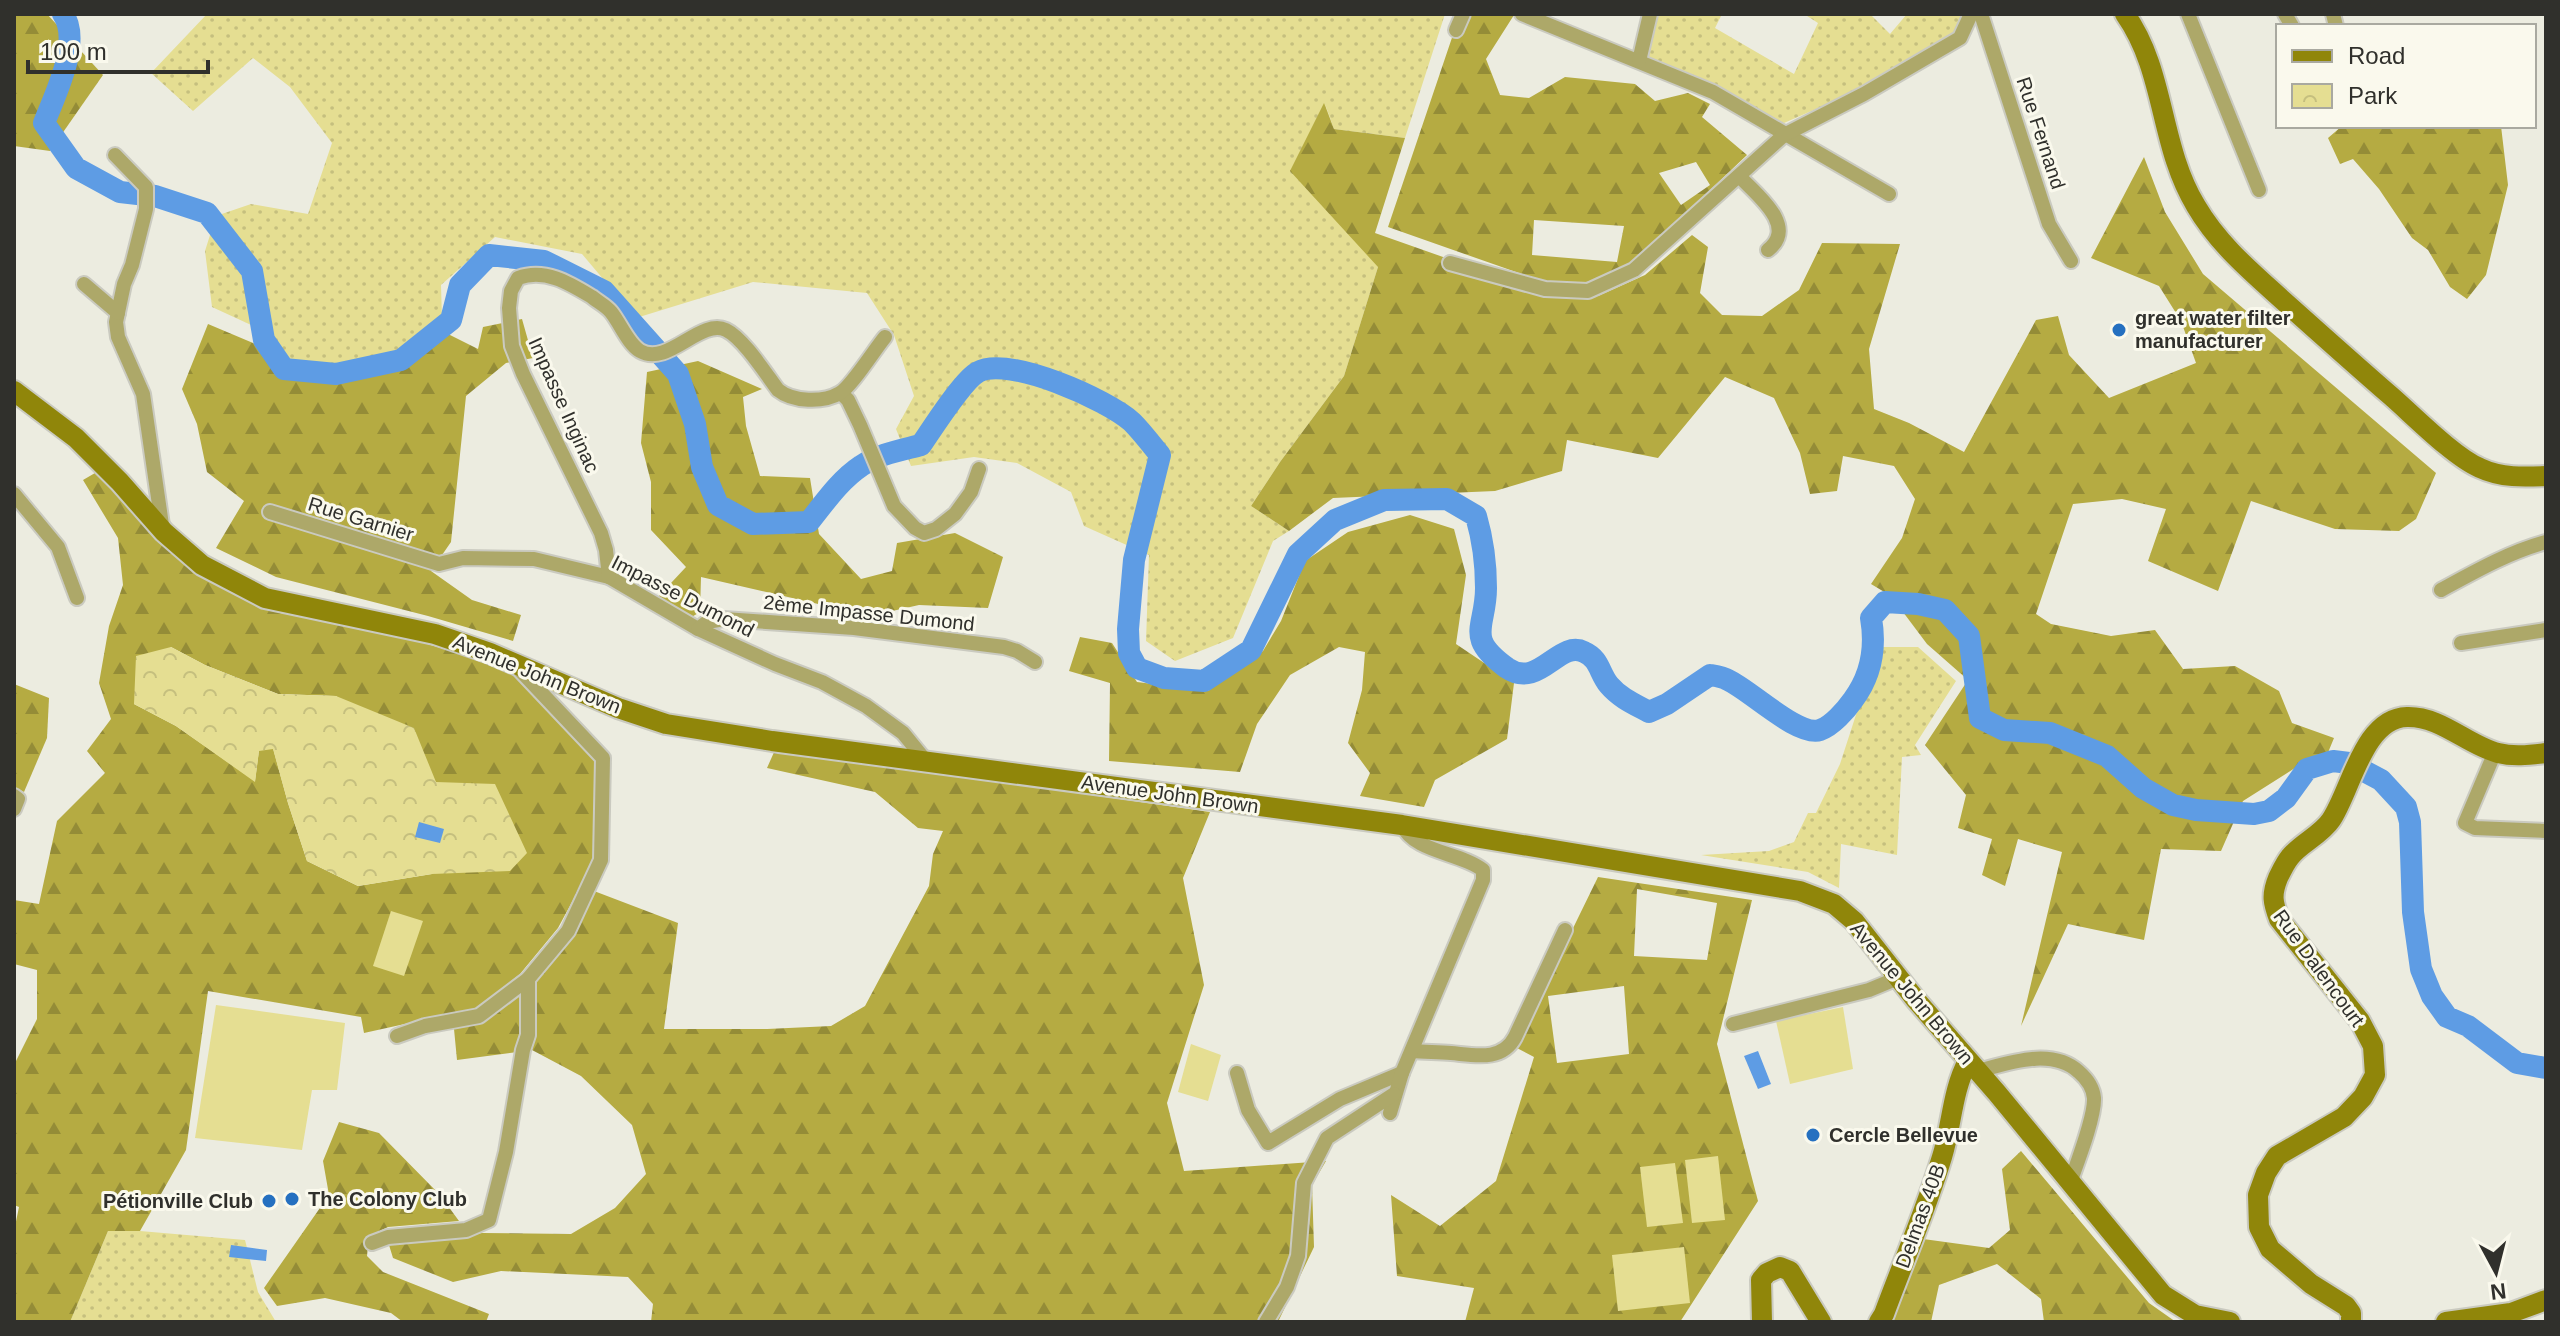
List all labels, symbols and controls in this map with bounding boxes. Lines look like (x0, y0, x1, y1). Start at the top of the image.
scale bar (28, 24, 208, 74)
legend (2276, 24, 2536, 128)
text: 100 m (40, 38, 107, 65)
text: Road (2348, 42, 2405, 69)
street label: Rue Fernand (2012, 74, 2070, 192)
text: Park (2348, 82, 2398, 109)
place label: great water filter manufacturer (2135, 307, 2291, 352)
marker: great water filter manufacturer (2110, 321, 2128, 339)
street label: Impasse Inginac (524, 334, 604, 476)
street label: Rue Garnier (306, 493, 417, 546)
street label: Impasse Dumond (608, 551, 758, 641)
street label: 2ème Impasse Dumond (762, 591, 976, 635)
street label: Avenue John Brown (450, 630, 624, 718)
street label: Avenue John Brown (1080, 771, 1260, 817)
street label: Rue Dalencourt (2269, 905, 2369, 1031)
street label: Avenue John Brown (1846, 918, 1978, 1068)
place label: Cercle Bellevue (1829, 1124, 1978, 1146)
marker: Cercle Bellevue (1804, 1126, 1822, 1144)
street label: Delmas 40B (1891, 1161, 1949, 1271)
place label: The Colony Club (308, 1188, 467, 1210)
place label: Pétionville Club (103, 1190, 253, 1212)
marker: The Colony Club (283, 1190, 301, 1208)
marker: Pétionville Club (260, 1192, 278, 1210)
north arrow (2456, 1232, 2536, 1312)
text: N (2489, 1278, 2508, 1305)

